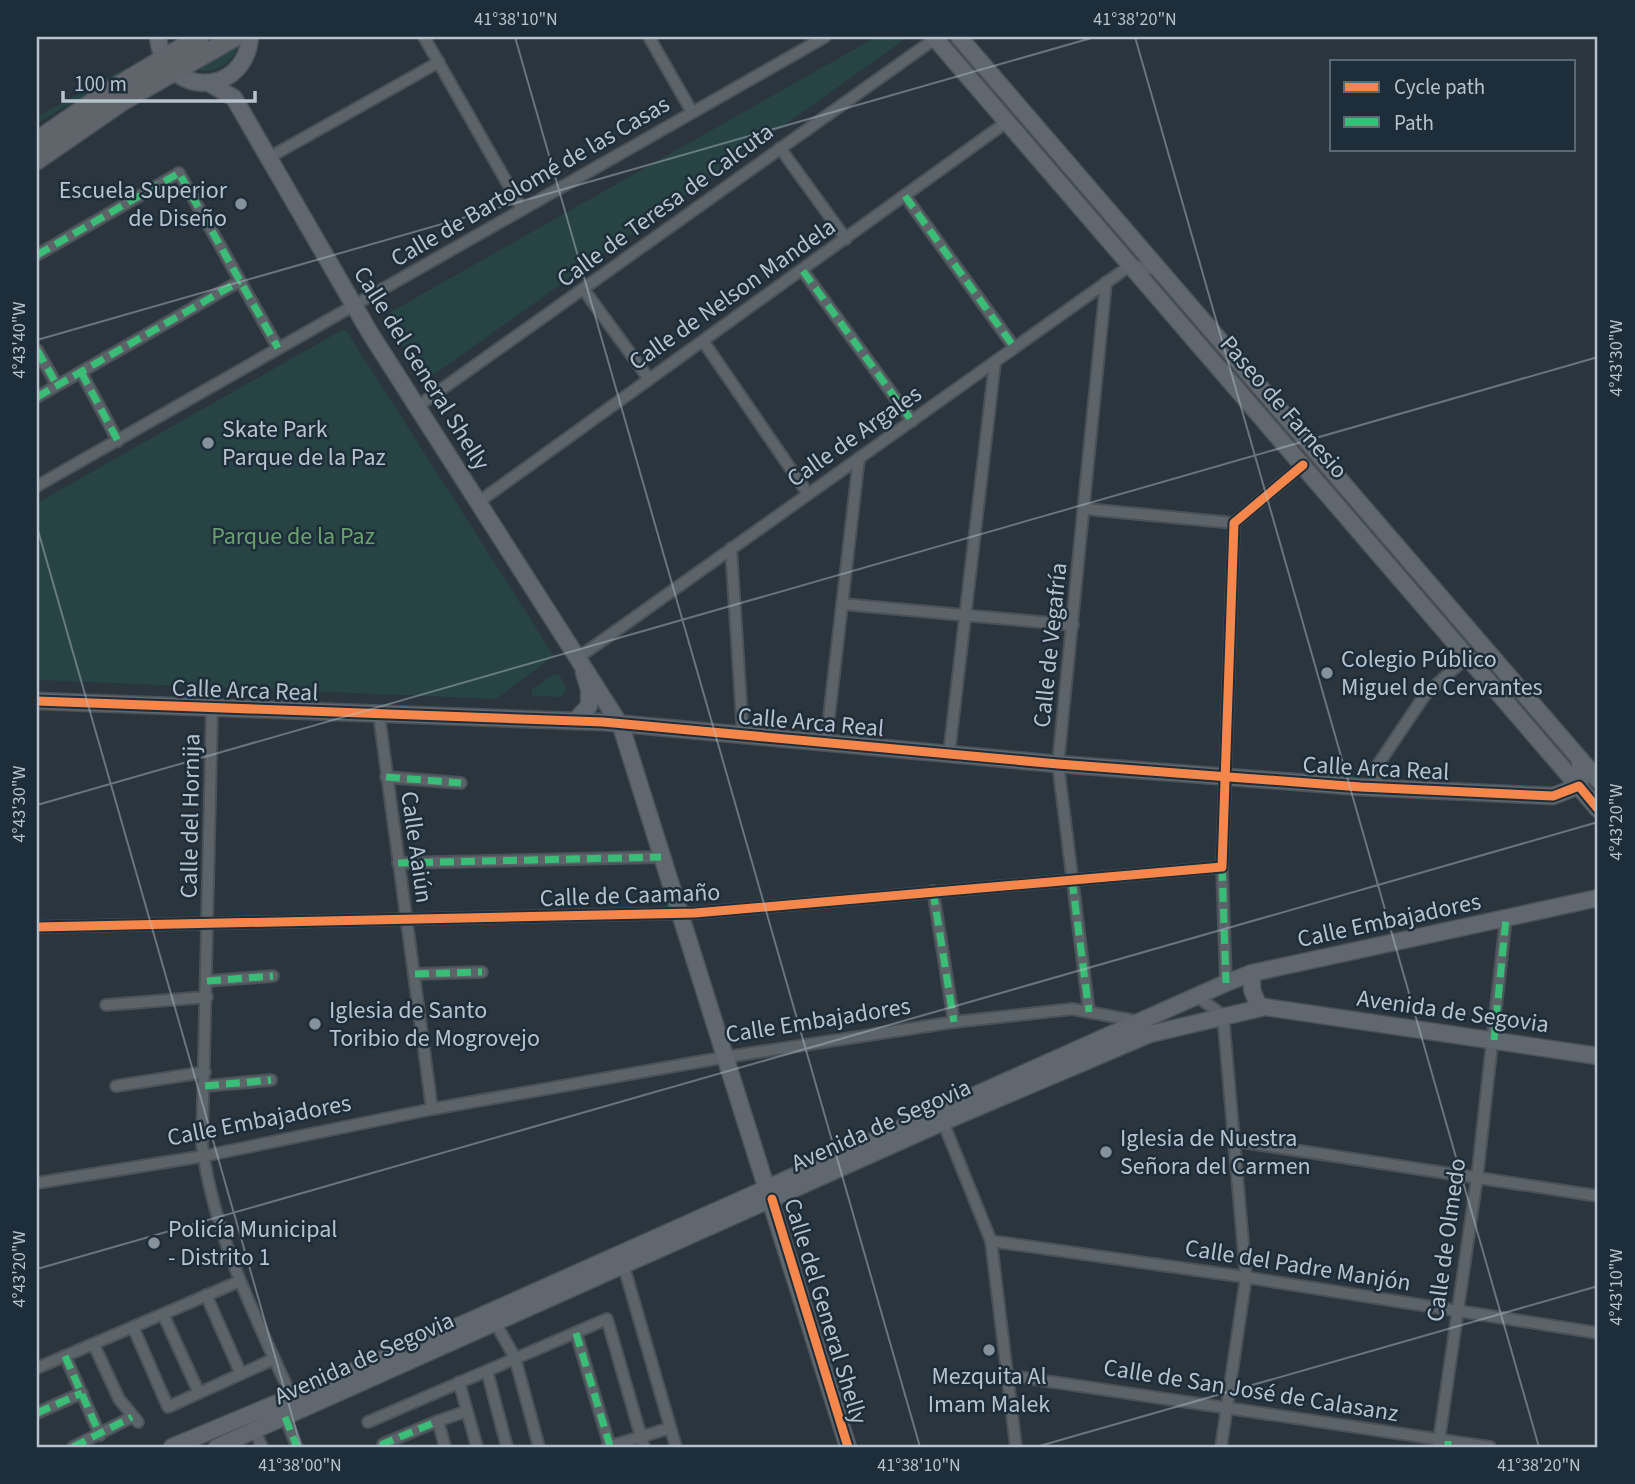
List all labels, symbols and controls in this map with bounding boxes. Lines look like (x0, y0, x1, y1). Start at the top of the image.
text: 41°38'10"N (474, 7, 558, 32)
text: 41°38'20"N (1093, 7, 1177, 32)
scale bar (63, 60, 256, 104)
legend (1330, 60, 1576, 150)
text: 100 m (74, 69, 127, 99)
text: Cycle path (1394, 72, 1485, 102)
street label: Calle de Bartolomé de las Casas (384, 87, 676, 276)
text: Path (1394, 108, 1434, 138)
street label: Calle de Teresa de Calcuta (550, 115, 781, 296)
place label: Escuela Superior de Diseño (59, 173, 228, 236)
marker: Escuela Superior de Diseño (233, 196, 249, 212)
street label: Calle de Nelson Mandela (622, 210, 843, 379)
street label: Calle del General Shelly (345, 259, 499, 477)
text: 4°43'40"W (7, 302, 32, 379)
text: 4°43'30"W (1604, 320, 1629, 397)
street label: Paseo de Farnesio (1211, 328, 1356, 487)
street label: Calle de Argales (780, 377, 929, 496)
place label: Skate Park Parque de la Paz (222, 412, 386, 475)
marker: Skate Park Parque de la Paz (200, 435, 216, 451)
park label: Parque de la Paz (211, 519, 375, 554)
street label: Calle de Vegafría (1024, 561, 1077, 729)
place label: Colegio Público Miguel de Cervantes (1341, 642, 1543, 705)
marker: Colegio Público Miguel de Cervantes (1319, 665, 1335, 681)
street label: Calle Arca Real (171, 670, 319, 711)
street label: Calle Arca Real (736, 699, 886, 746)
street label: Calle del Hornija (172, 733, 209, 899)
street label: Calle Arca Real (1302, 747, 1450, 790)
text: 4°43'30"W (7, 766, 32, 843)
text: 4°43'20"W (1604, 784, 1629, 861)
street label: Calle Aaiún (391, 789, 442, 905)
street label: Calle de Caamaño (539, 875, 721, 916)
street label: Calle Embajadores (1294, 884, 1484, 957)
street label: Avenida de Segovia (1355, 981, 1551, 1042)
street label: Calle Embajadores (723, 989, 913, 1052)
place label: Iglesia de Santo Toribio de Mogrovejo (329, 993, 540, 1056)
marker: Iglesia de Santo Toribio de Mogrovejo (307, 1016, 323, 1032)
street label: Avenida de Segovia (786, 1070, 977, 1181)
street label: Calle Embajadores (164, 1085, 354, 1155)
place label: Iglesia de Nuestra Señora del Carmen (1120, 1121, 1311, 1184)
marker: Iglesia de Nuestra Señora del Carmen (1098, 1144, 1114, 1160)
street label: Calle de Olmedo (1418, 1156, 1475, 1324)
street label: Calle del General Shelly (774, 1194, 877, 1428)
place label: Policía Municipal - Distrito 1 (168, 1212, 337, 1275)
street label: Calle del Padre Manjón (1182, 1230, 1413, 1301)
text: 4°43'20"W (7, 1231, 32, 1308)
marker: Policía Municipal - Distrito 1 (146, 1235, 162, 1251)
text: 4°43'10"W (1604, 1249, 1629, 1326)
street label: Avenida de Segovia (269, 1303, 460, 1414)
marker: Mezquita Al Imam Malek (981, 1342, 997, 1358)
street label: Calle de San José de Calasanz (1101, 1350, 1401, 1431)
place label: Mezquita Al Imam Malek (928, 1359, 1050, 1422)
text: 41°38'00"N (258, 1453, 342, 1478)
text: 41°38'10"N (877, 1453, 961, 1478)
text: 41°38'20"N (1497, 1453, 1581, 1478)

